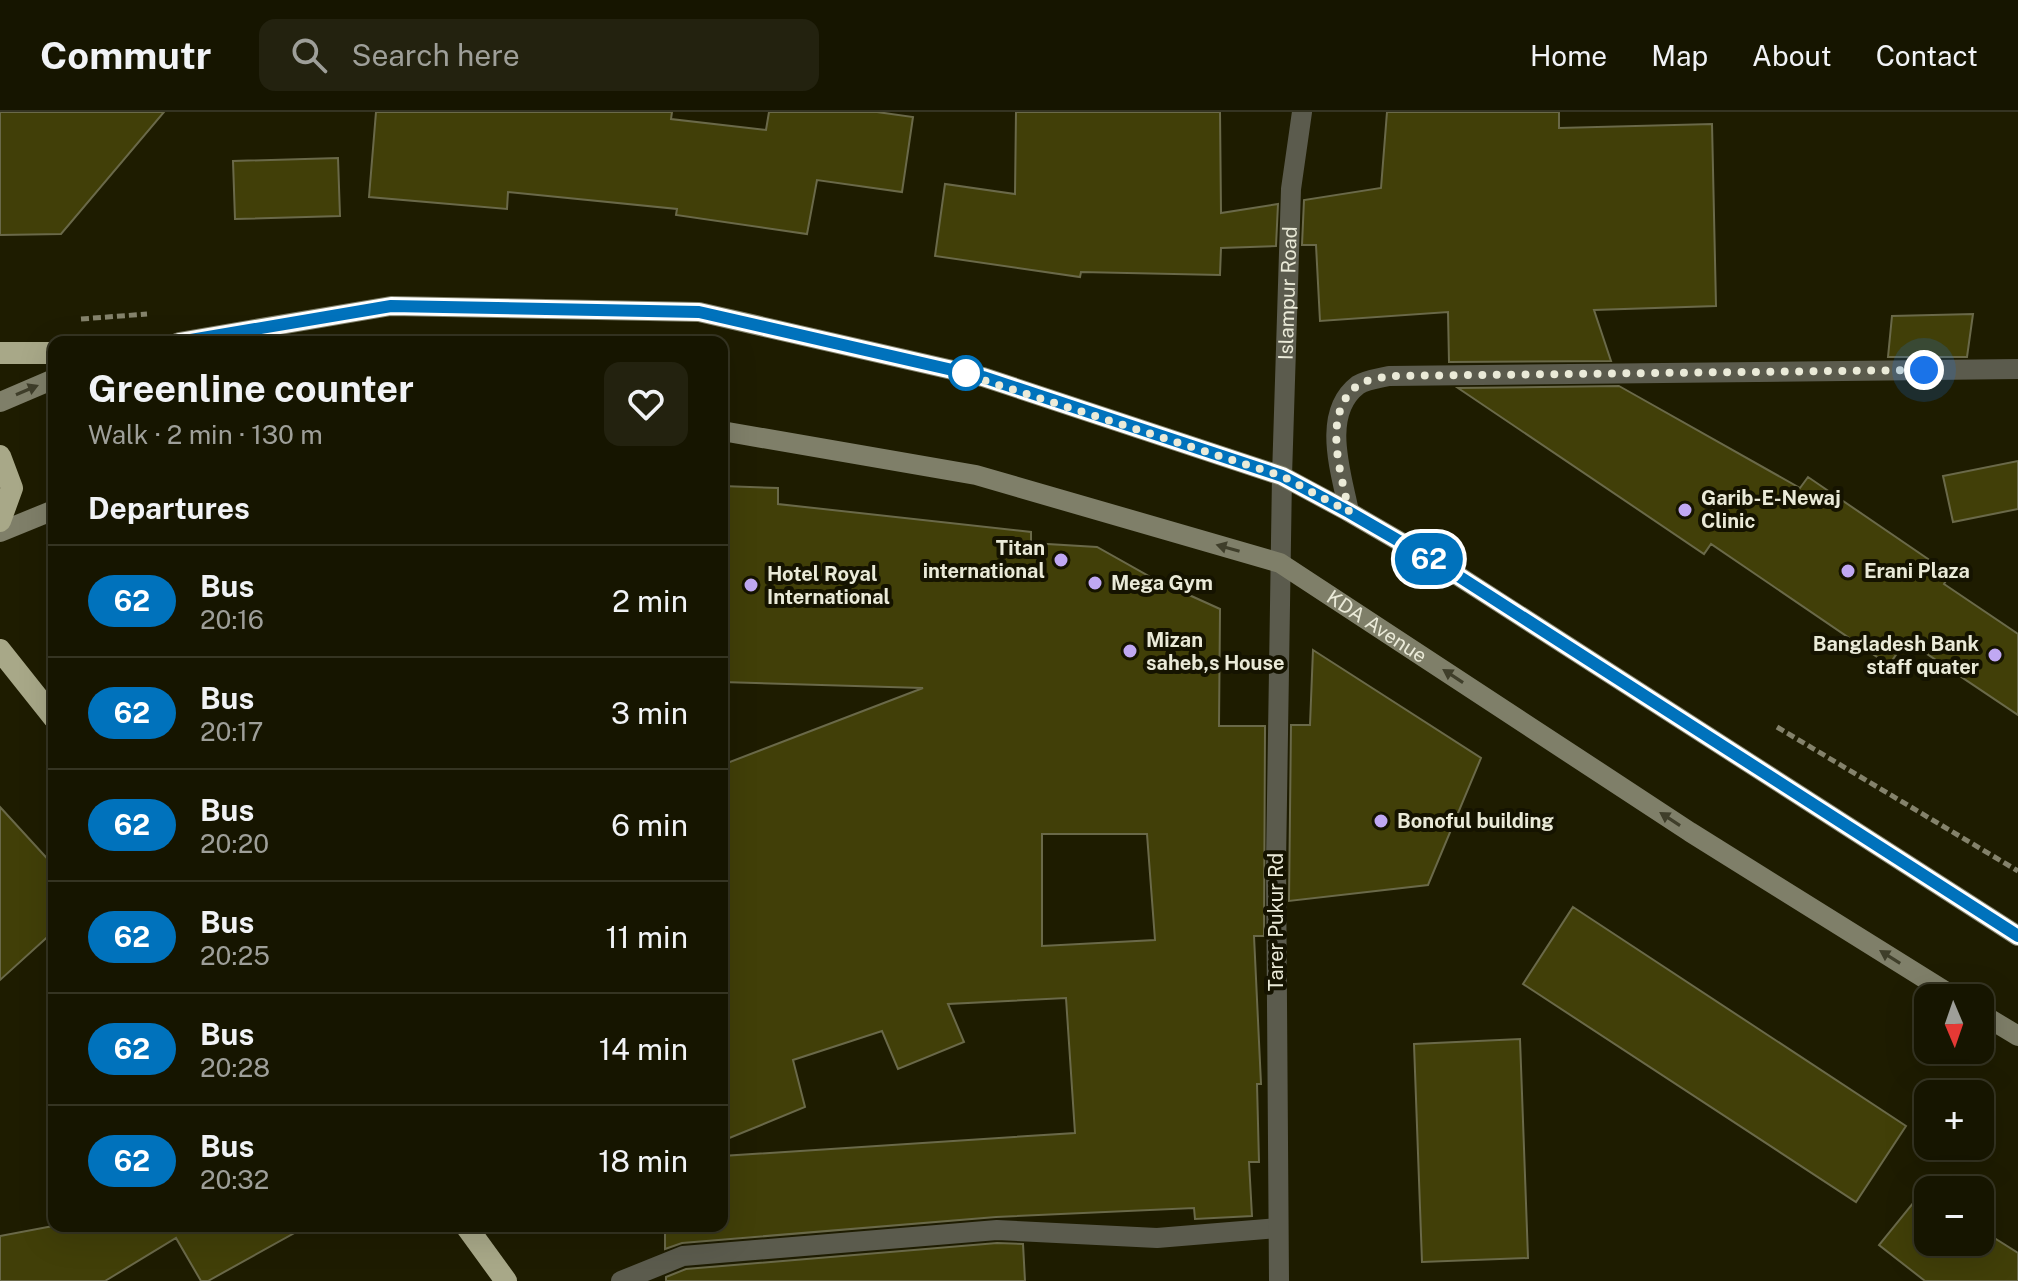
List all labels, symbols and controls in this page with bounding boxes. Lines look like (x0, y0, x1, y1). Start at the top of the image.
search box (259, 19, 819, 91)
text: Commutr (40, 33, 211, 78)
icon: search (287, 33, 331, 77)
text: Search here (351, 37, 520, 73)
text: Home (1530, 39, 1607, 72)
text: Map (1651, 39, 1708, 72)
text: About (1752, 39, 1832, 72)
text: Contact (1876, 39, 1978, 72)
street label: Islampur Road (1274, 226, 1302, 360)
your location (1904, 350, 1944, 390)
unlabelled marker (949, 356, 983, 390)
button: heart (604, 362, 688, 446)
text: Greenline counter (88, 366, 414, 411)
one-way arrow (15, 384, 39, 397)
text: Walk · 2 min · 130 m (88, 419, 323, 450)
place label: Garib-E-Newaj Clinic (1701, 486, 1841, 533)
text: Departures (88, 490, 250, 526)
marker: Garib-E-Newaj Clinic (1676, 501, 1694, 519)
line badge: 62 (1393, 533, 1465, 585)
place label: Titan international (923, 536, 1045, 583)
one-way arrow (1216, 541, 1240, 554)
text: 62 (1411, 542, 1447, 575)
marker: Titan international (1052, 551, 1070, 569)
place label: Erani Plaza (1864, 559, 1970, 583)
place label: Hotel Royal International (767, 562, 890, 609)
marker: Erani Plaza (1839, 562, 1857, 580)
text: Bus (200, 568, 254, 604)
place label: Mega Gym (1111, 571, 1213, 595)
marker: Mega Gym (1086, 574, 1104, 592)
marker: Hotel Royal International (742, 576, 760, 594)
text: 2 min (612, 583, 688, 619)
text: 62 (114, 584, 150, 617)
street label: KDA Avenue (1322, 585, 1431, 668)
text: 20:16 (200, 604, 264, 635)
place label: Mizan saheb,s House (1146, 628, 1284, 675)
place label: Bangladesh Bank staff quater (1813, 632, 1979, 679)
marker: Mizan saheb,s House (1121, 642, 1139, 660)
marker: Bangladesh Bank staff quater (1986, 646, 2004, 664)
one-way arrow (1442, 669, 1463, 684)
text: Bus (200, 680, 254, 716)
text: 3 min (611, 695, 688, 731)
text: 62 (114, 696, 150, 729)
text: 20:17 (200, 716, 263, 747)
text: Bus (200, 792, 254, 828)
text: 6 min (611, 807, 688, 843)
text: 62 (114, 808, 150, 841)
place label: Bonoful building (1397, 809, 1554, 833)
marker: Bonoful building (1372, 812, 1390, 830)
one-way arrow (1659, 812, 1681, 826)
text: 20:20 (200, 828, 269, 859)
street label: Tarer Pukur Rd (1264, 853, 1288, 991)
text: Bus (200, 904, 254, 940)
text: 11 min (605, 919, 688, 955)
text: 62 (114, 920, 150, 953)
text: 20:25 (200, 940, 270, 971)
one-way arrow (1879, 950, 1901, 964)
north arrow (1914, 984, 1994, 1064)
map controls (1914, 984, 1994, 1256)
text: Bus (200, 1016, 254, 1052)
text: 14 min (599, 1031, 688, 1067)
text: 62 (114, 1032, 150, 1065)
text: 20:28 (200, 1052, 270, 1083)
button: + (1914, 1080, 1994, 1160)
text: Bus (200, 1128, 254, 1164)
text: 18 min (598, 1143, 688, 1179)
text: 62 (114, 1144, 150, 1177)
text: 20:32 (200, 1164, 269, 1195)
button: − (1914, 1176, 1994, 1256)

